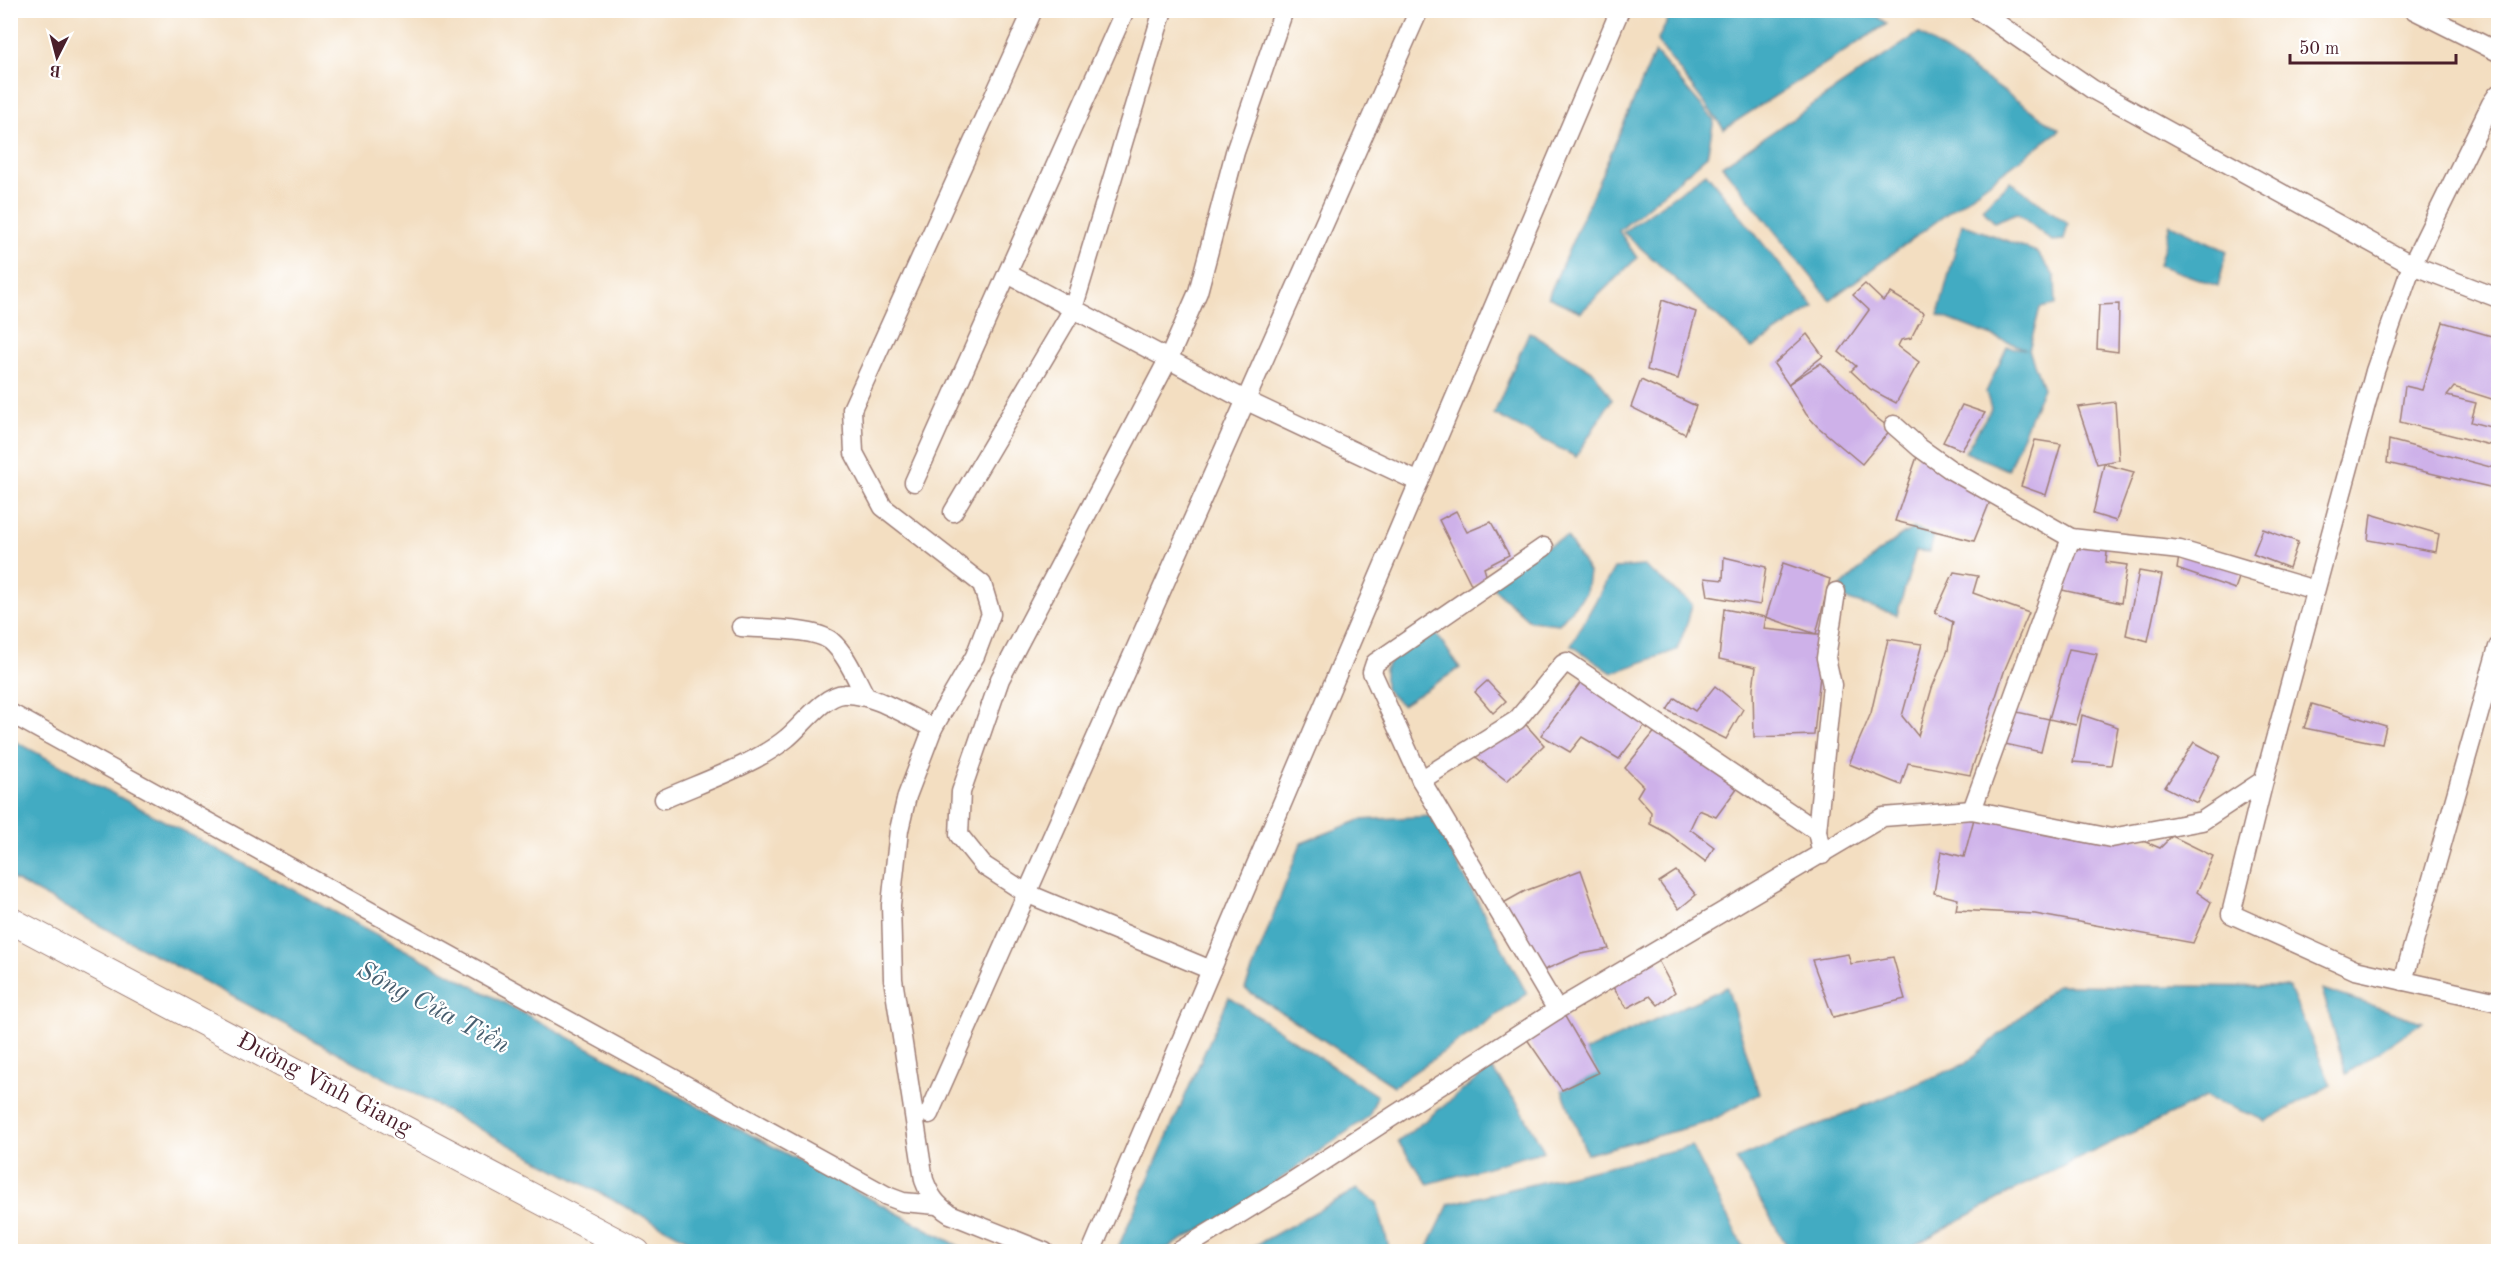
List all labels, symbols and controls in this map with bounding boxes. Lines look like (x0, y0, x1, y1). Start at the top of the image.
north arrow (27, 27, 87, 87)
scale bar (2290, 27, 2456, 65)
text: 50 m (2299, 40, 2339, 58)
text: B (49, 61, 62, 78)
water label: Sông Cửa Tiền (353, 955, 515, 1059)
street label: Đường Vĩnh Giang (233, 1029, 415, 1141)

